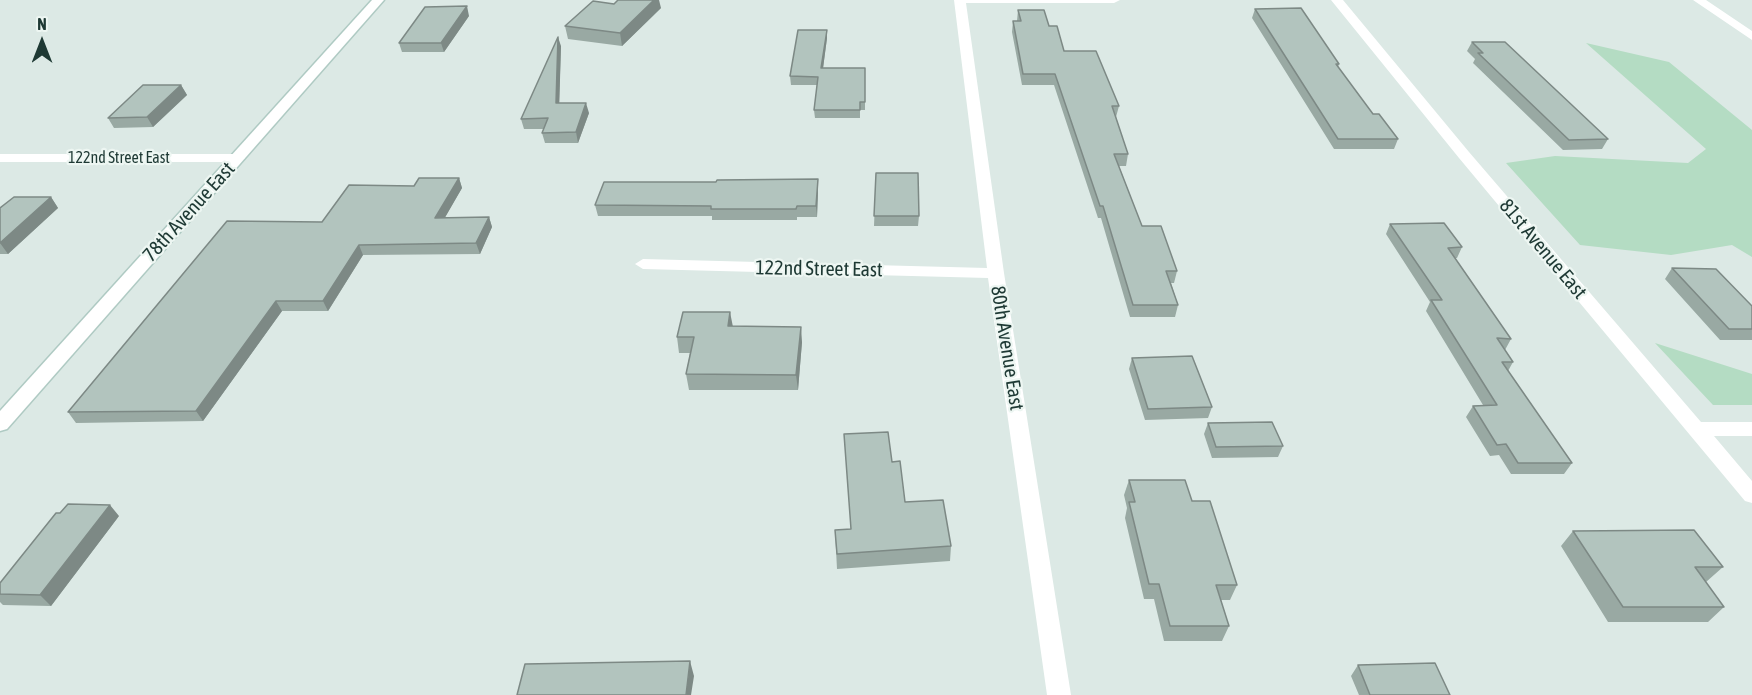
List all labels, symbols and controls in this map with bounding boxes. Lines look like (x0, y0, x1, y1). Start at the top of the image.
north arrow (12, 12, 72, 72)
text: N (37, 15, 47, 33)
street label: 122nd Street East (68, 148, 170, 168)
street label: 78th Avenue East (138, 157, 240, 267)
street label: 81st Avenue East (1494, 194, 1592, 304)
street label: 122nd Street East (755, 256, 883, 282)
street label: 80th Avenue East (985, 284, 1029, 412)

